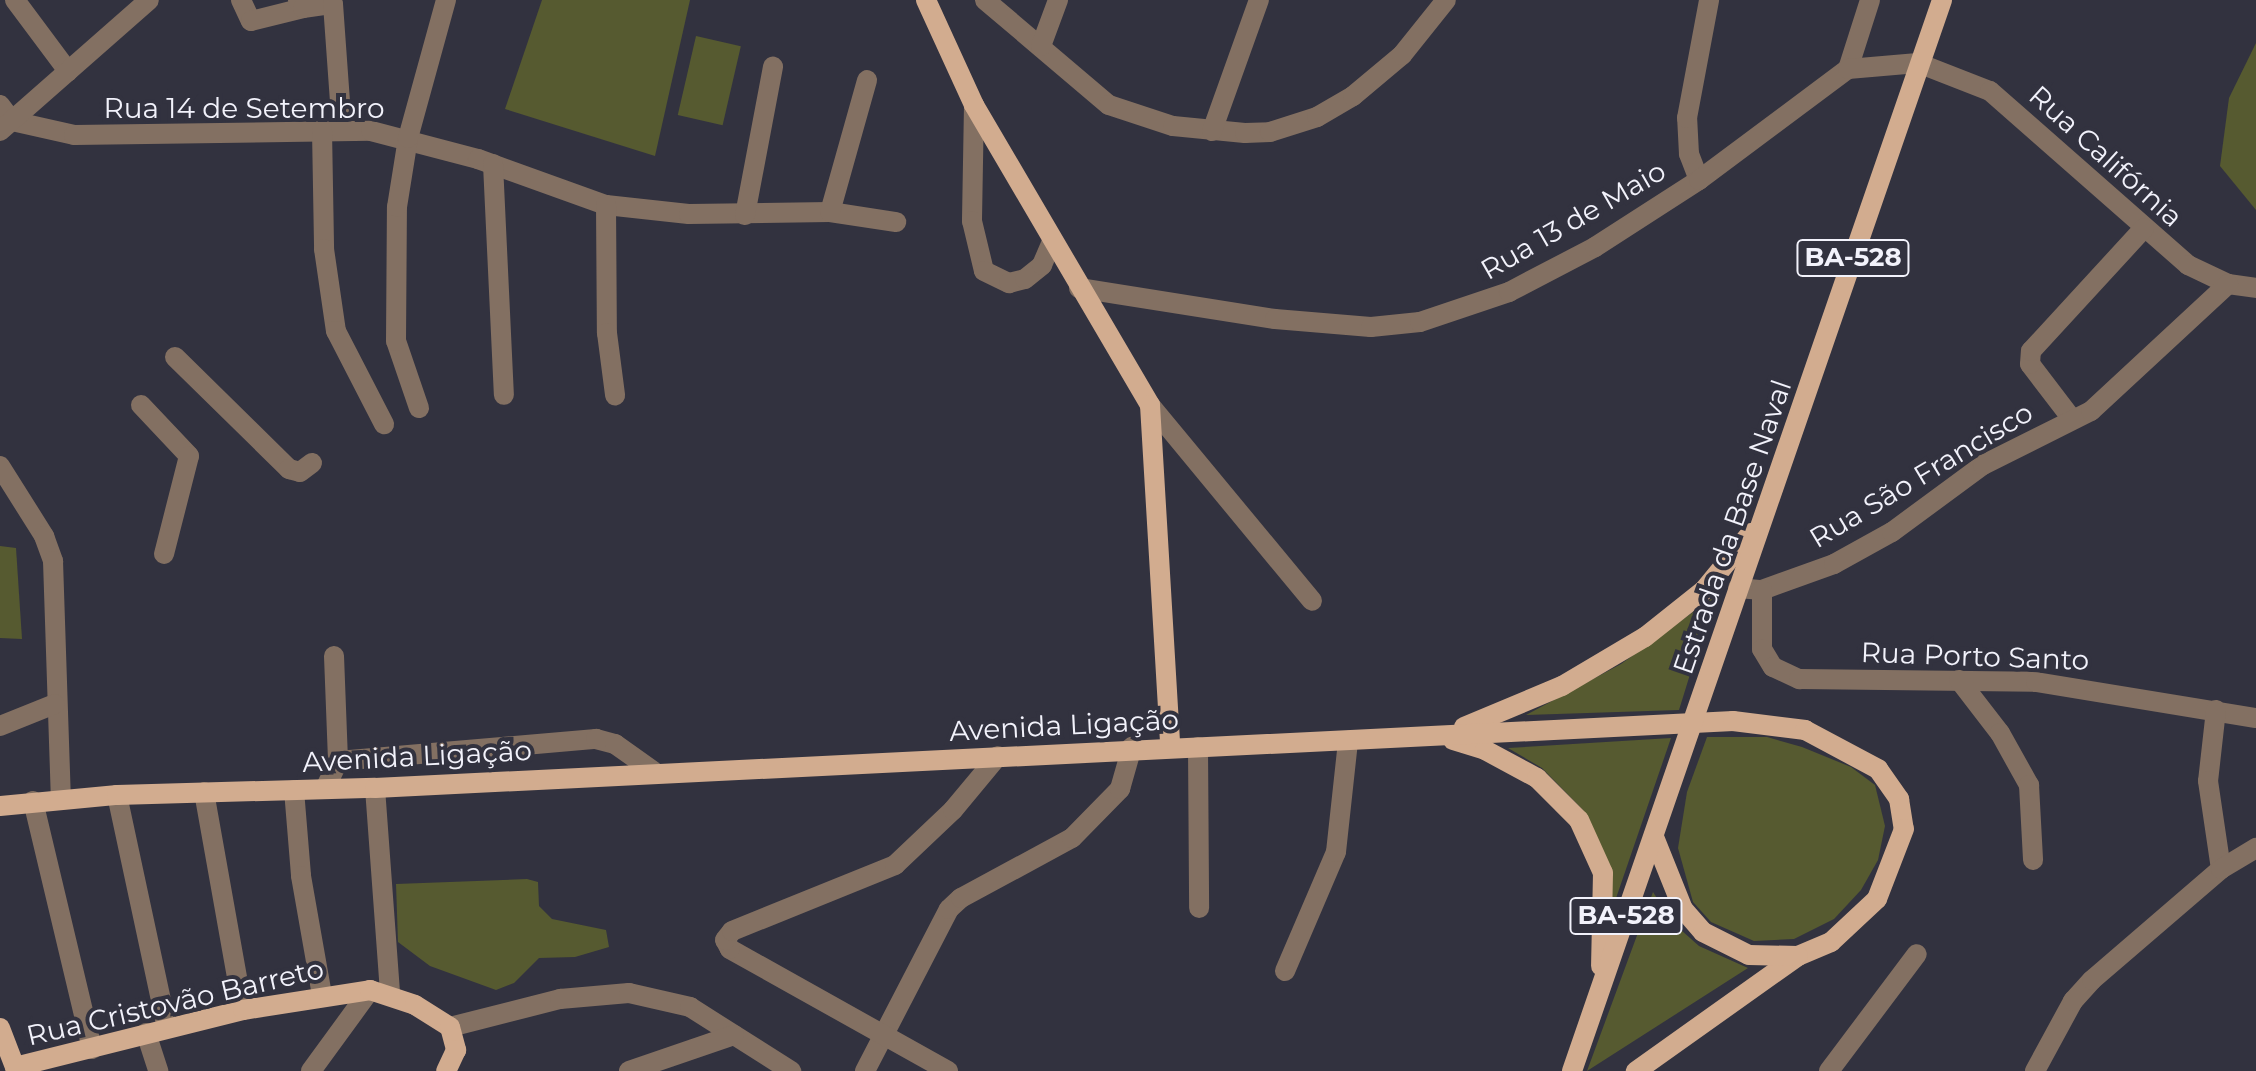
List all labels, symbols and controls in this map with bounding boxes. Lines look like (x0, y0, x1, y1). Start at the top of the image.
street label: Rua Califórnia (2022, 78, 2190, 234)
street label: Rua 14 de Setembro (103, 91, 385, 125)
street label: Rua 13 de Maio (1475, 154, 1671, 286)
road number: BA-528 (1795, 236, 1911, 280)
street label: Estrada da Base Naval (1666, 375, 1798, 679)
street label: Rua São Francisco (1803, 395, 2039, 555)
street label: Rua Porto Santo (1860, 635, 2090, 677)
street label: Avenida Ligação (948, 702, 1180, 748)
street label: Avenida Ligação (301, 733, 533, 779)
road number: BA-528 (1568, 894, 1684, 938)
street label: Rua Cristovão Barreto (23, 951, 327, 1053)

